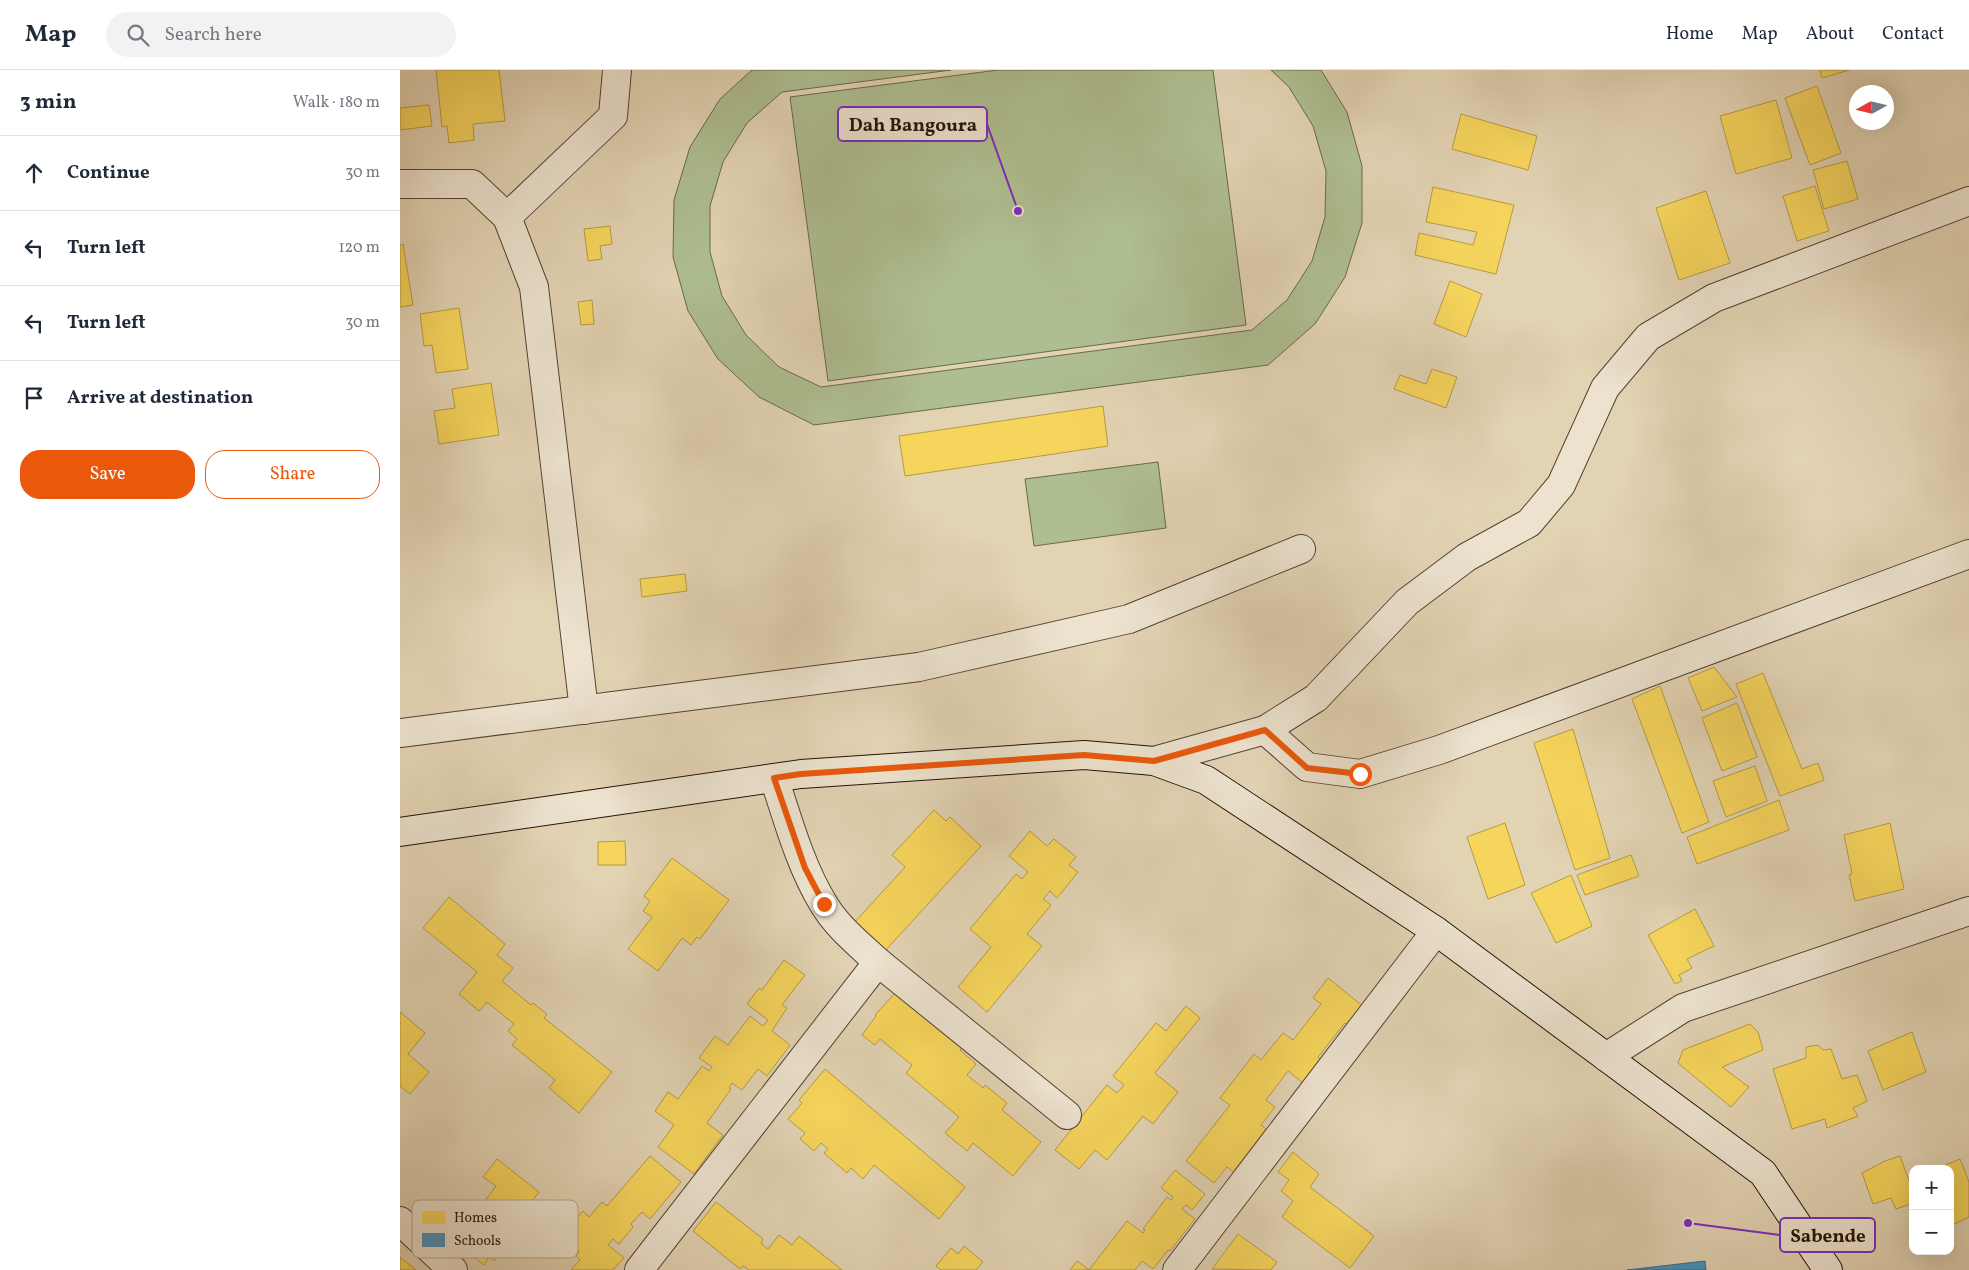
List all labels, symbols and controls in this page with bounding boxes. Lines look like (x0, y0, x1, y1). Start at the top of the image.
search box (106, 12, 456, 57)
text: Map (25, 18, 76, 52)
icon: search (124, 21, 152, 49)
text: Search here (164, 22, 262, 48)
text: Home (1666, 22, 1714, 47)
text: Map (1742, 22, 1778, 47)
text: About (1806, 22, 1854, 47)
text: Contact (1882, 22, 1944, 47)
north arrow (1849, 85, 1894, 130)
text: 3 min (20, 88, 76, 117)
text: Walk · 180 m (293, 92, 380, 114)
callout: Dah Bangoura (838, 107, 987, 141)
text: Dah Bangoura (849, 113, 977, 139)
icon: ahead (20, 159, 48, 187)
text: Continue (67, 160, 150, 186)
text: 30 m (345, 162, 380, 184)
icon: left (20, 234, 48, 262)
text: Turn left (67, 235, 146, 261)
text: 120 m (338, 237, 380, 259)
icon: left (20, 309, 48, 337)
text: Turn left (67, 310, 146, 336)
text: 30 m (345, 312, 380, 334)
icon: arrive (20, 384, 48, 412)
text: Arrive at destination (67, 385, 253, 411)
button: Save (20, 450, 195, 499)
button: Share (205, 450, 380, 499)
route start (1349, 763, 1372, 786)
route end (813, 893, 836, 916)
map controls (1909, 1165, 1954, 1255)
button: + (1909, 1165, 1954, 1210)
legend (412, 1200, 578, 1258)
text: Homes (454, 1209, 497, 1228)
button: − (1909, 1210, 1954, 1255)
callout: Sabende (1780, 1218, 1875, 1252)
text: Sabende (1790, 1224, 1866, 1250)
text: Schools (454, 1232, 501, 1251)

